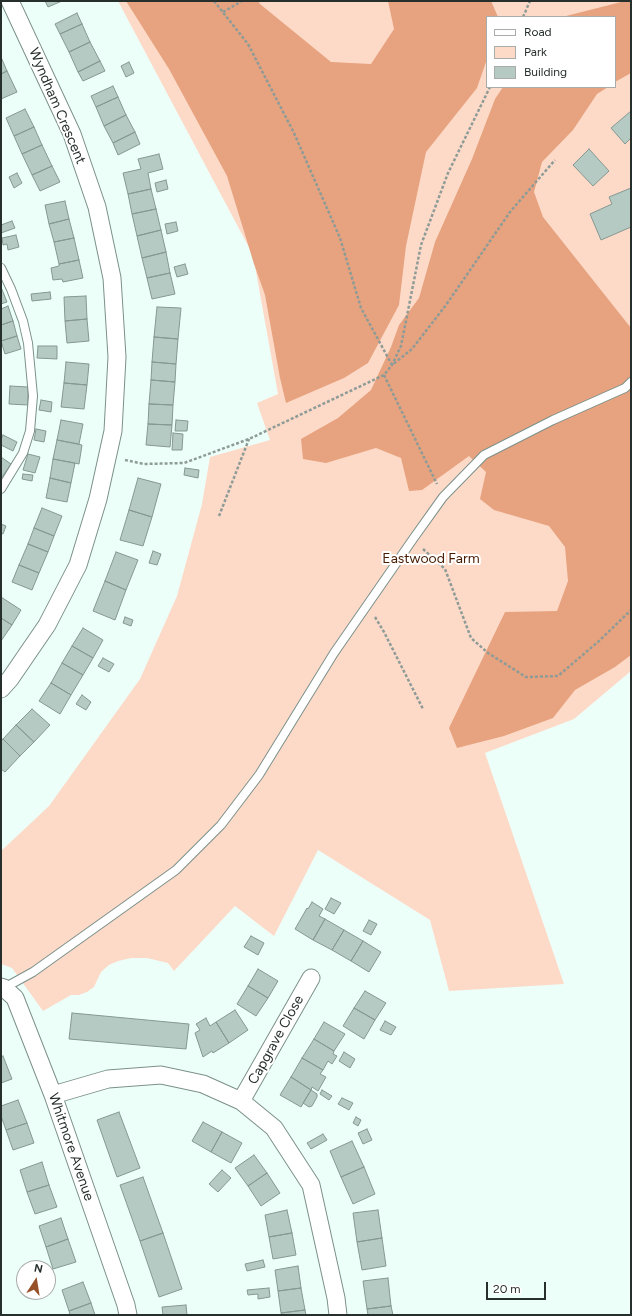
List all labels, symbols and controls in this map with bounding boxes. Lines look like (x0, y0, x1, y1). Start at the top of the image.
legend (486, 16, 616, 88)
text: Road (524, 25, 552, 39)
street label: Wyndham Crescent (25, 45, 89, 167)
text: Park (524, 45, 547, 59)
text: Building (524, 65, 567, 79)
park label: Eastwood Farm (382, 551, 480, 567)
street label: Capgrave Close (245, 993, 307, 1087)
street label: Whitmore Avenue (45, 1091, 97, 1203)
north arrow (16, 1260, 56, 1300)
text: N (33, 1262, 44, 1276)
scale bar (488, 1274, 548, 1300)
text: 20 m (493, 1282, 521, 1296)

